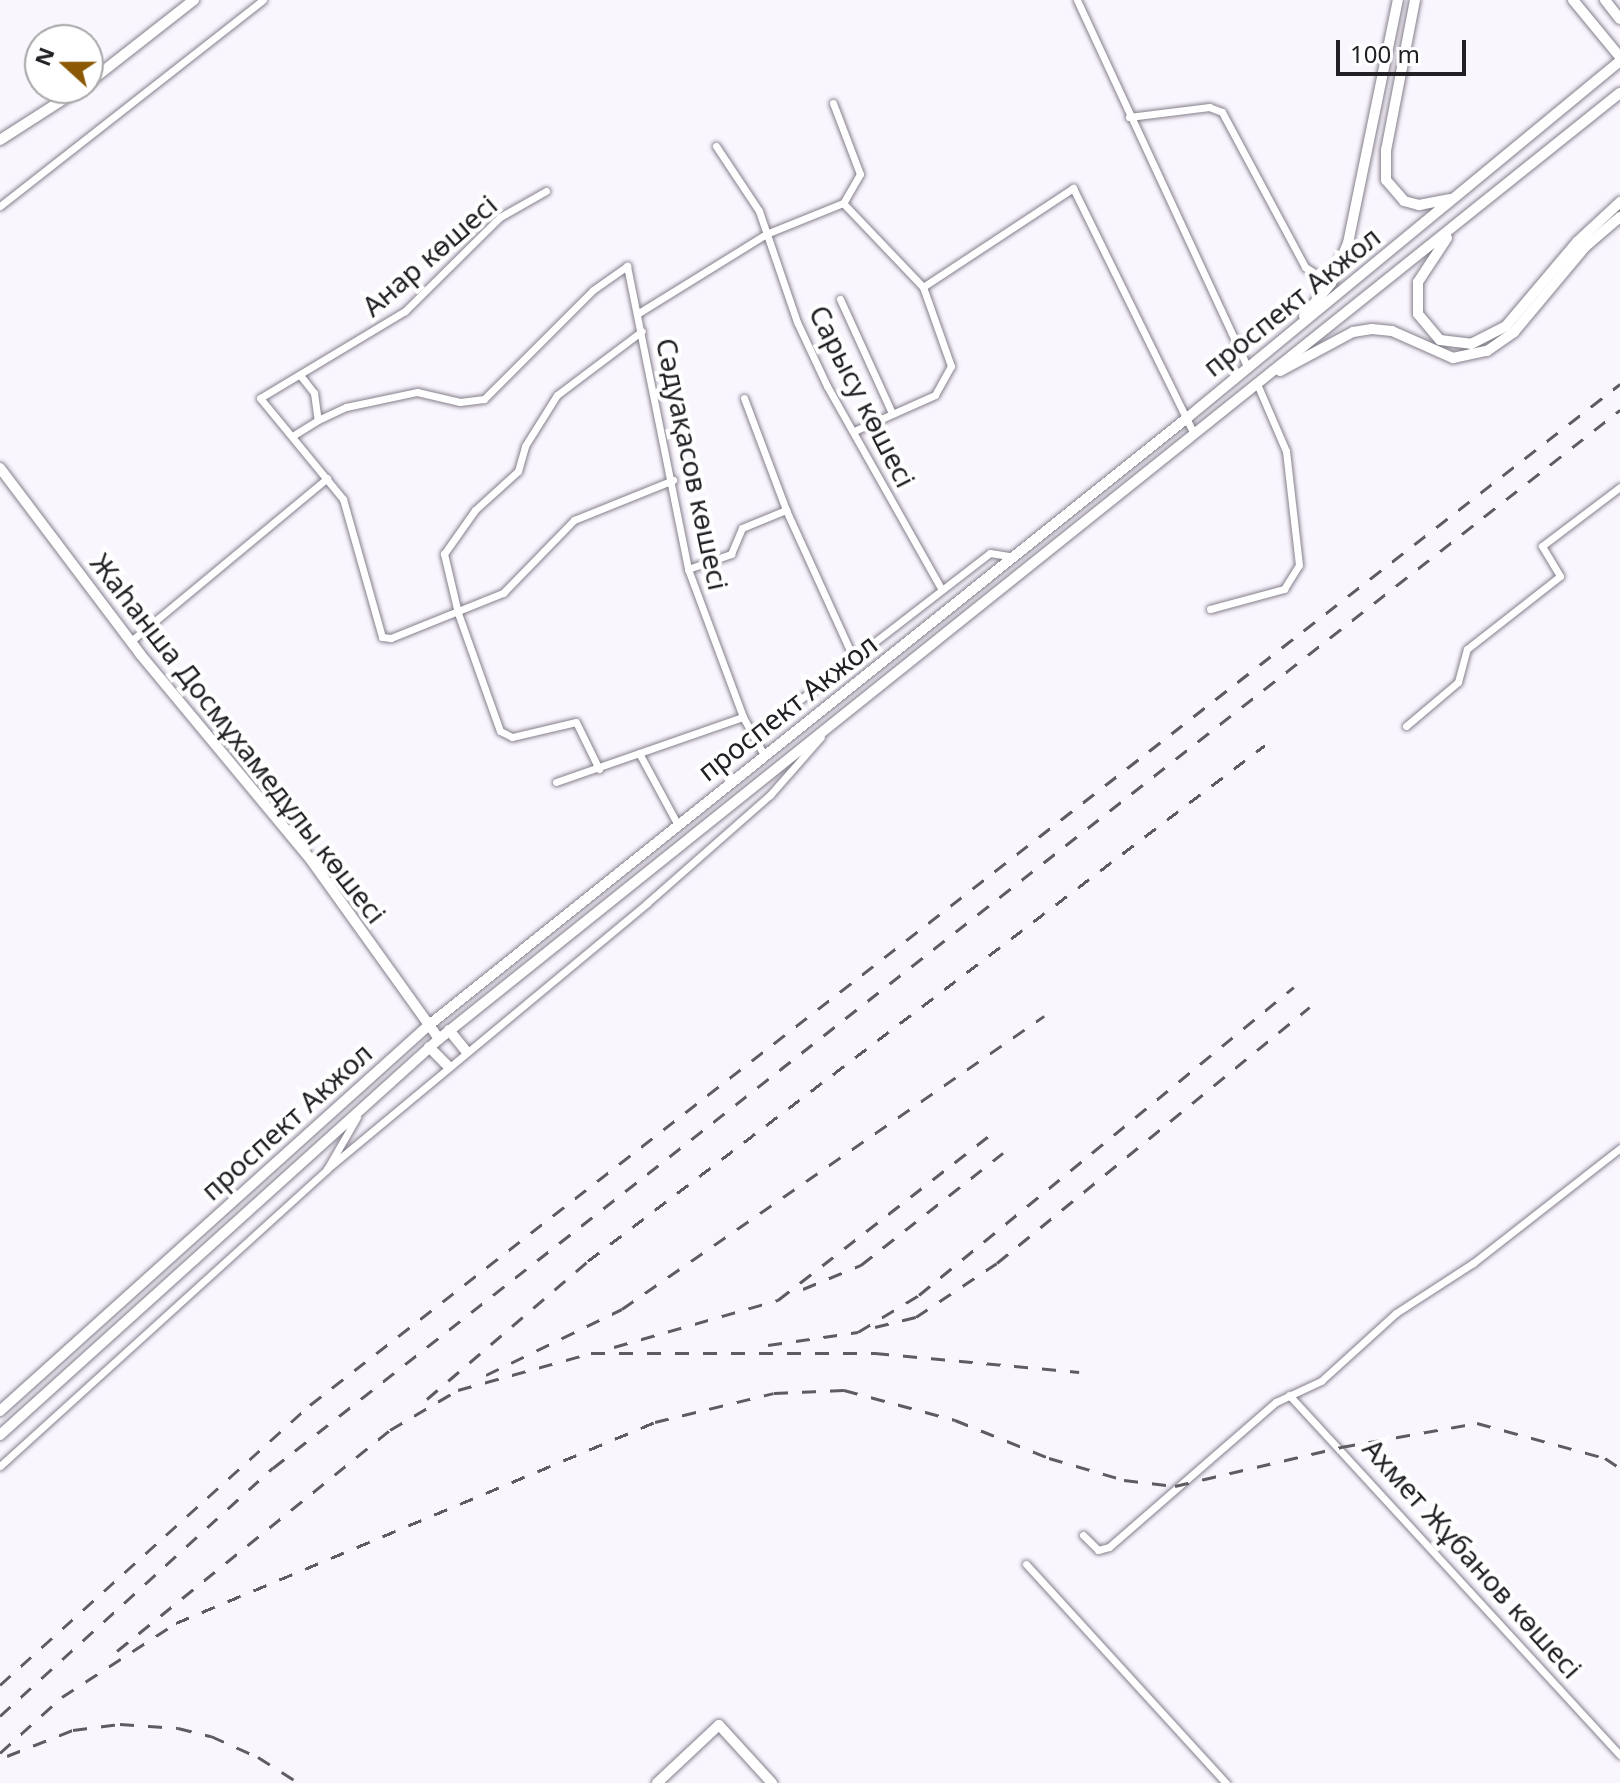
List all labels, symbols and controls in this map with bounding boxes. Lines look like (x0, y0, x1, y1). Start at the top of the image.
north arrow (24, 24, 104, 104)
scale bar (1340, 24, 1470, 74)
text: 100 m (1350, 37, 1420, 70)
text: N (26, 42, 61, 70)
street label: Анар көшесі (355, 187, 503, 323)
street label: проспект Акжол (1196, 219, 1386, 383)
street label: Сарысу көшесі (803, 299, 923, 493)
street label: Сәдуақасов көшесі (650, 335, 736, 593)
street label: Жаһанша Досмұхамедұлы көшесі (84, 546, 394, 930)
street label: проспект Акжол (691, 627, 883, 787)
street label: проспект Акжол (194, 1035, 378, 1207)
street label: Ахмет Жұбанов көшесі (1357, 1431, 1589, 1685)

